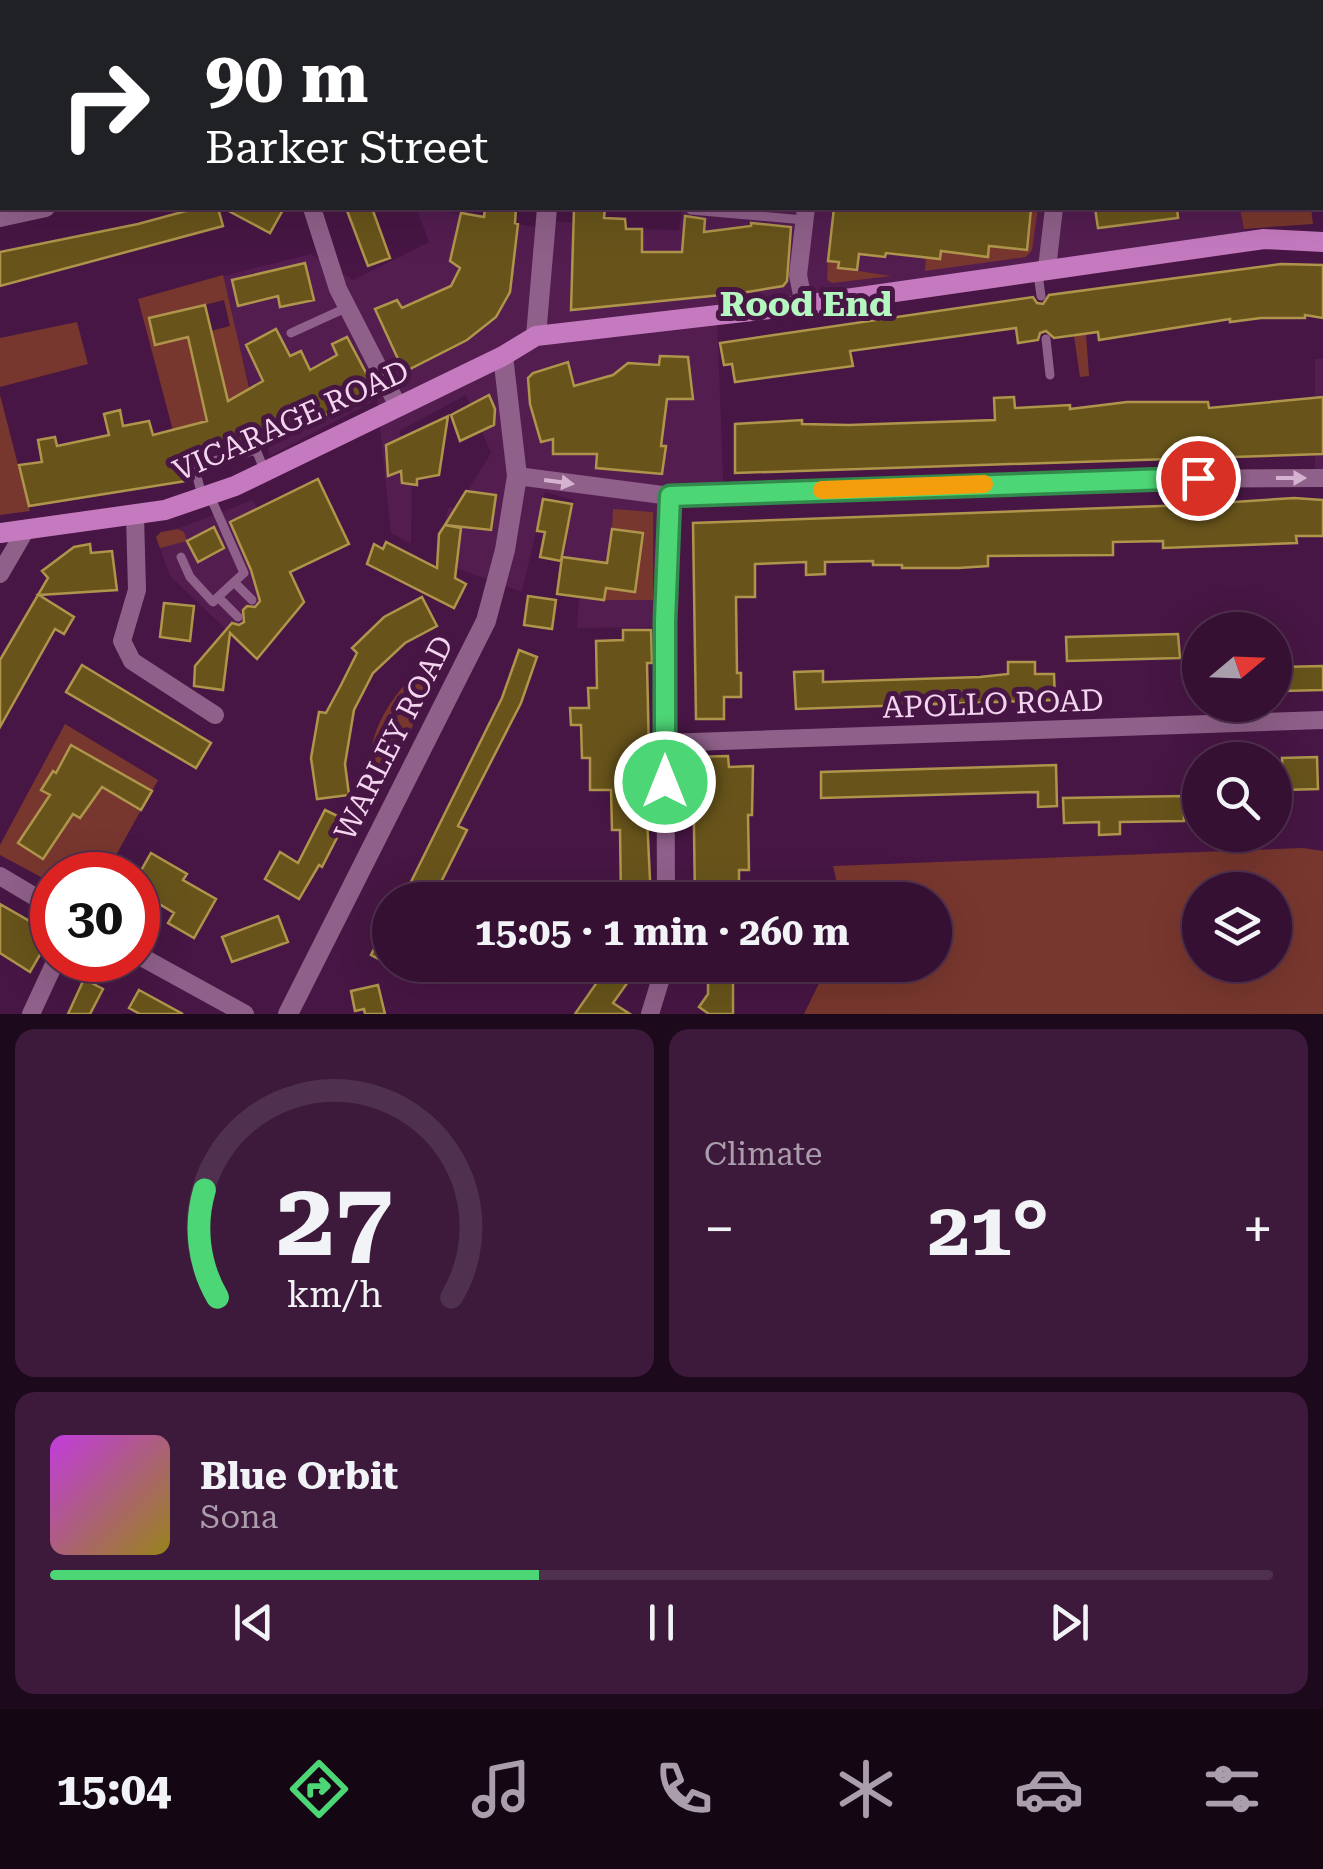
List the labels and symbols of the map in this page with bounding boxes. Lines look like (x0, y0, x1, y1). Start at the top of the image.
district label: Rood End (720, 284, 892, 325)
street label: VICARAGE ROAD (168, 353, 414, 488)
pin (1156, 436, 1241, 521)
one-way arrow (1276, 470, 1308, 486)
one-way arrow (544, 474, 575, 490)
north arrow (1182, 612, 1292, 722)
street label: WARLEY ROAD (327, 630, 460, 846)
street label: APOLLO ROAD (882, 682, 1104, 725)
position arrow (613, 730, 717, 834)
speed limit sign: 30 (30, 852, 160, 982)

